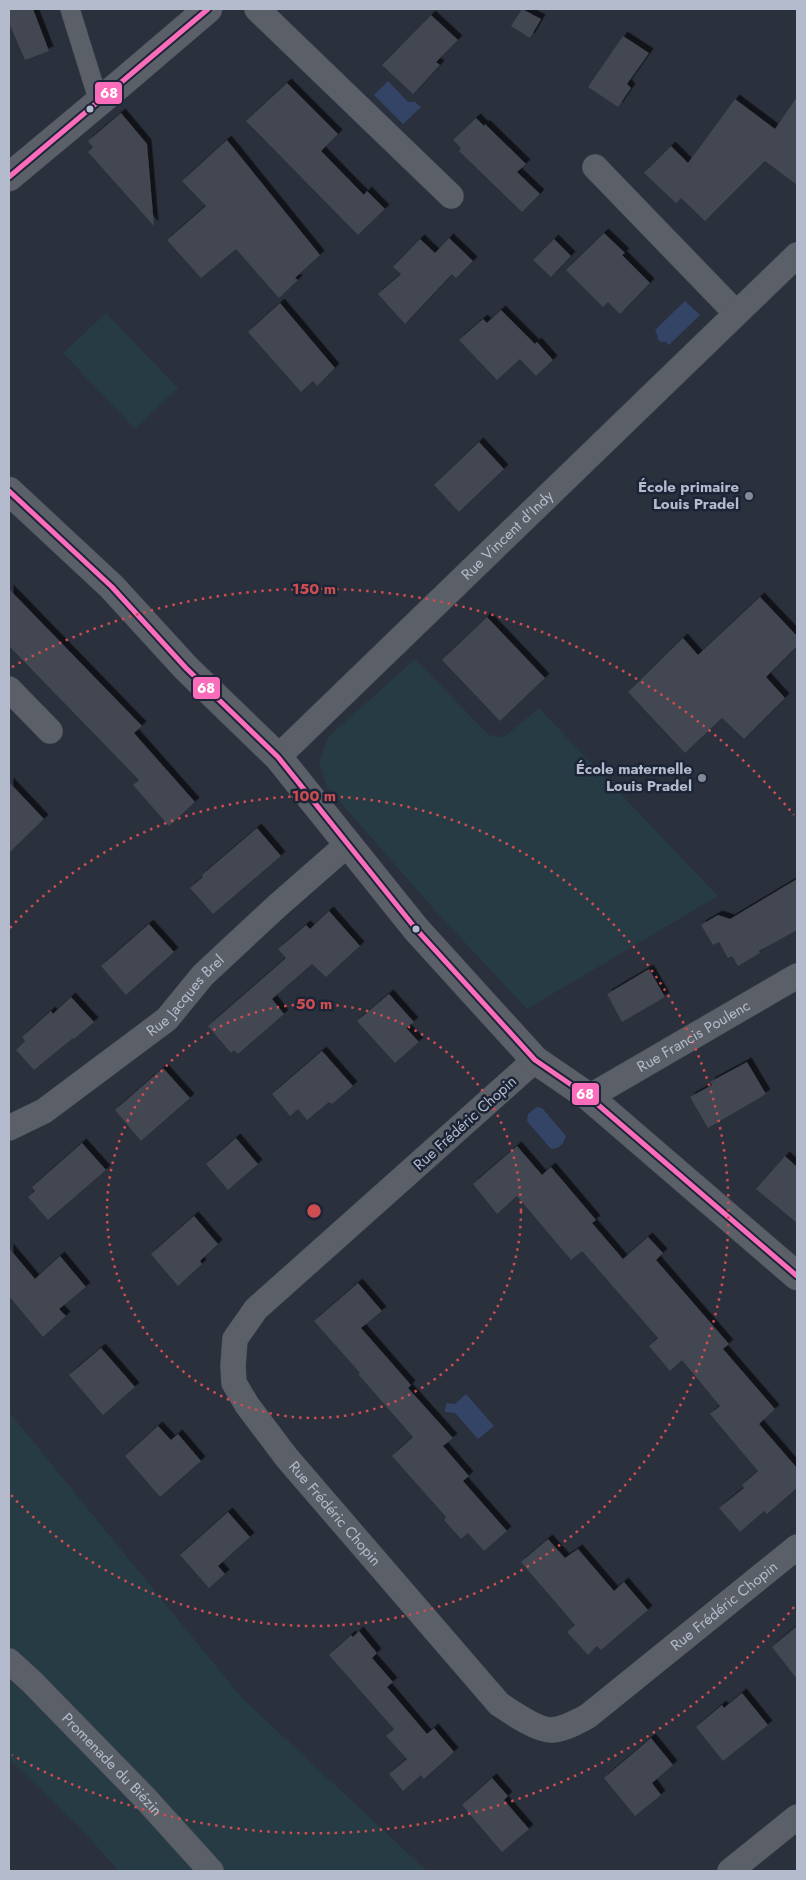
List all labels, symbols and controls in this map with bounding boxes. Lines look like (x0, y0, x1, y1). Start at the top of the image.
line badge: 68 (94, 81, 123, 105)
text: 68 (100, 83, 118, 103)
unlabelled marker (85, 104, 95, 114)
place label: École primaire Louis Pradel (638, 476, 739, 515)
street label: Rue Vincent d'Indy (456, 485, 559, 585)
marker: École primaire Louis Pradel (743, 490, 755, 502)
text: 150 m (292, 578, 336, 600)
line badge: 68 (192, 676, 221, 700)
text: 68 (197, 678, 215, 698)
place label: École maternelle Louis Pradel (576, 758, 692, 797)
marker: École maternelle Louis Pradel (696, 772, 708, 784)
text: 100 m (292, 785, 336, 807)
unlabelled marker (411, 924, 421, 934)
street label: Rue Jacques Brel (142, 950, 229, 1042)
text: 50 m (296, 993, 332, 1015)
street label: Rue Francis Poulenc (633, 995, 754, 1078)
street label: Rue Frédéric Chopin (409, 1071, 521, 1175)
line badge: 68 (571, 1082, 600, 1106)
text: 68 (576, 1084, 594, 1104)
centre of rings (305, 1202, 323, 1220)
street label: Rue Frédéric Chopin (283, 1456, 386, 1571)
street label: Rue Frédéric Chopin (666, 1556, 782, 1656)
street label: Promenade du Biézin (57, 1708, 167, 1821)

